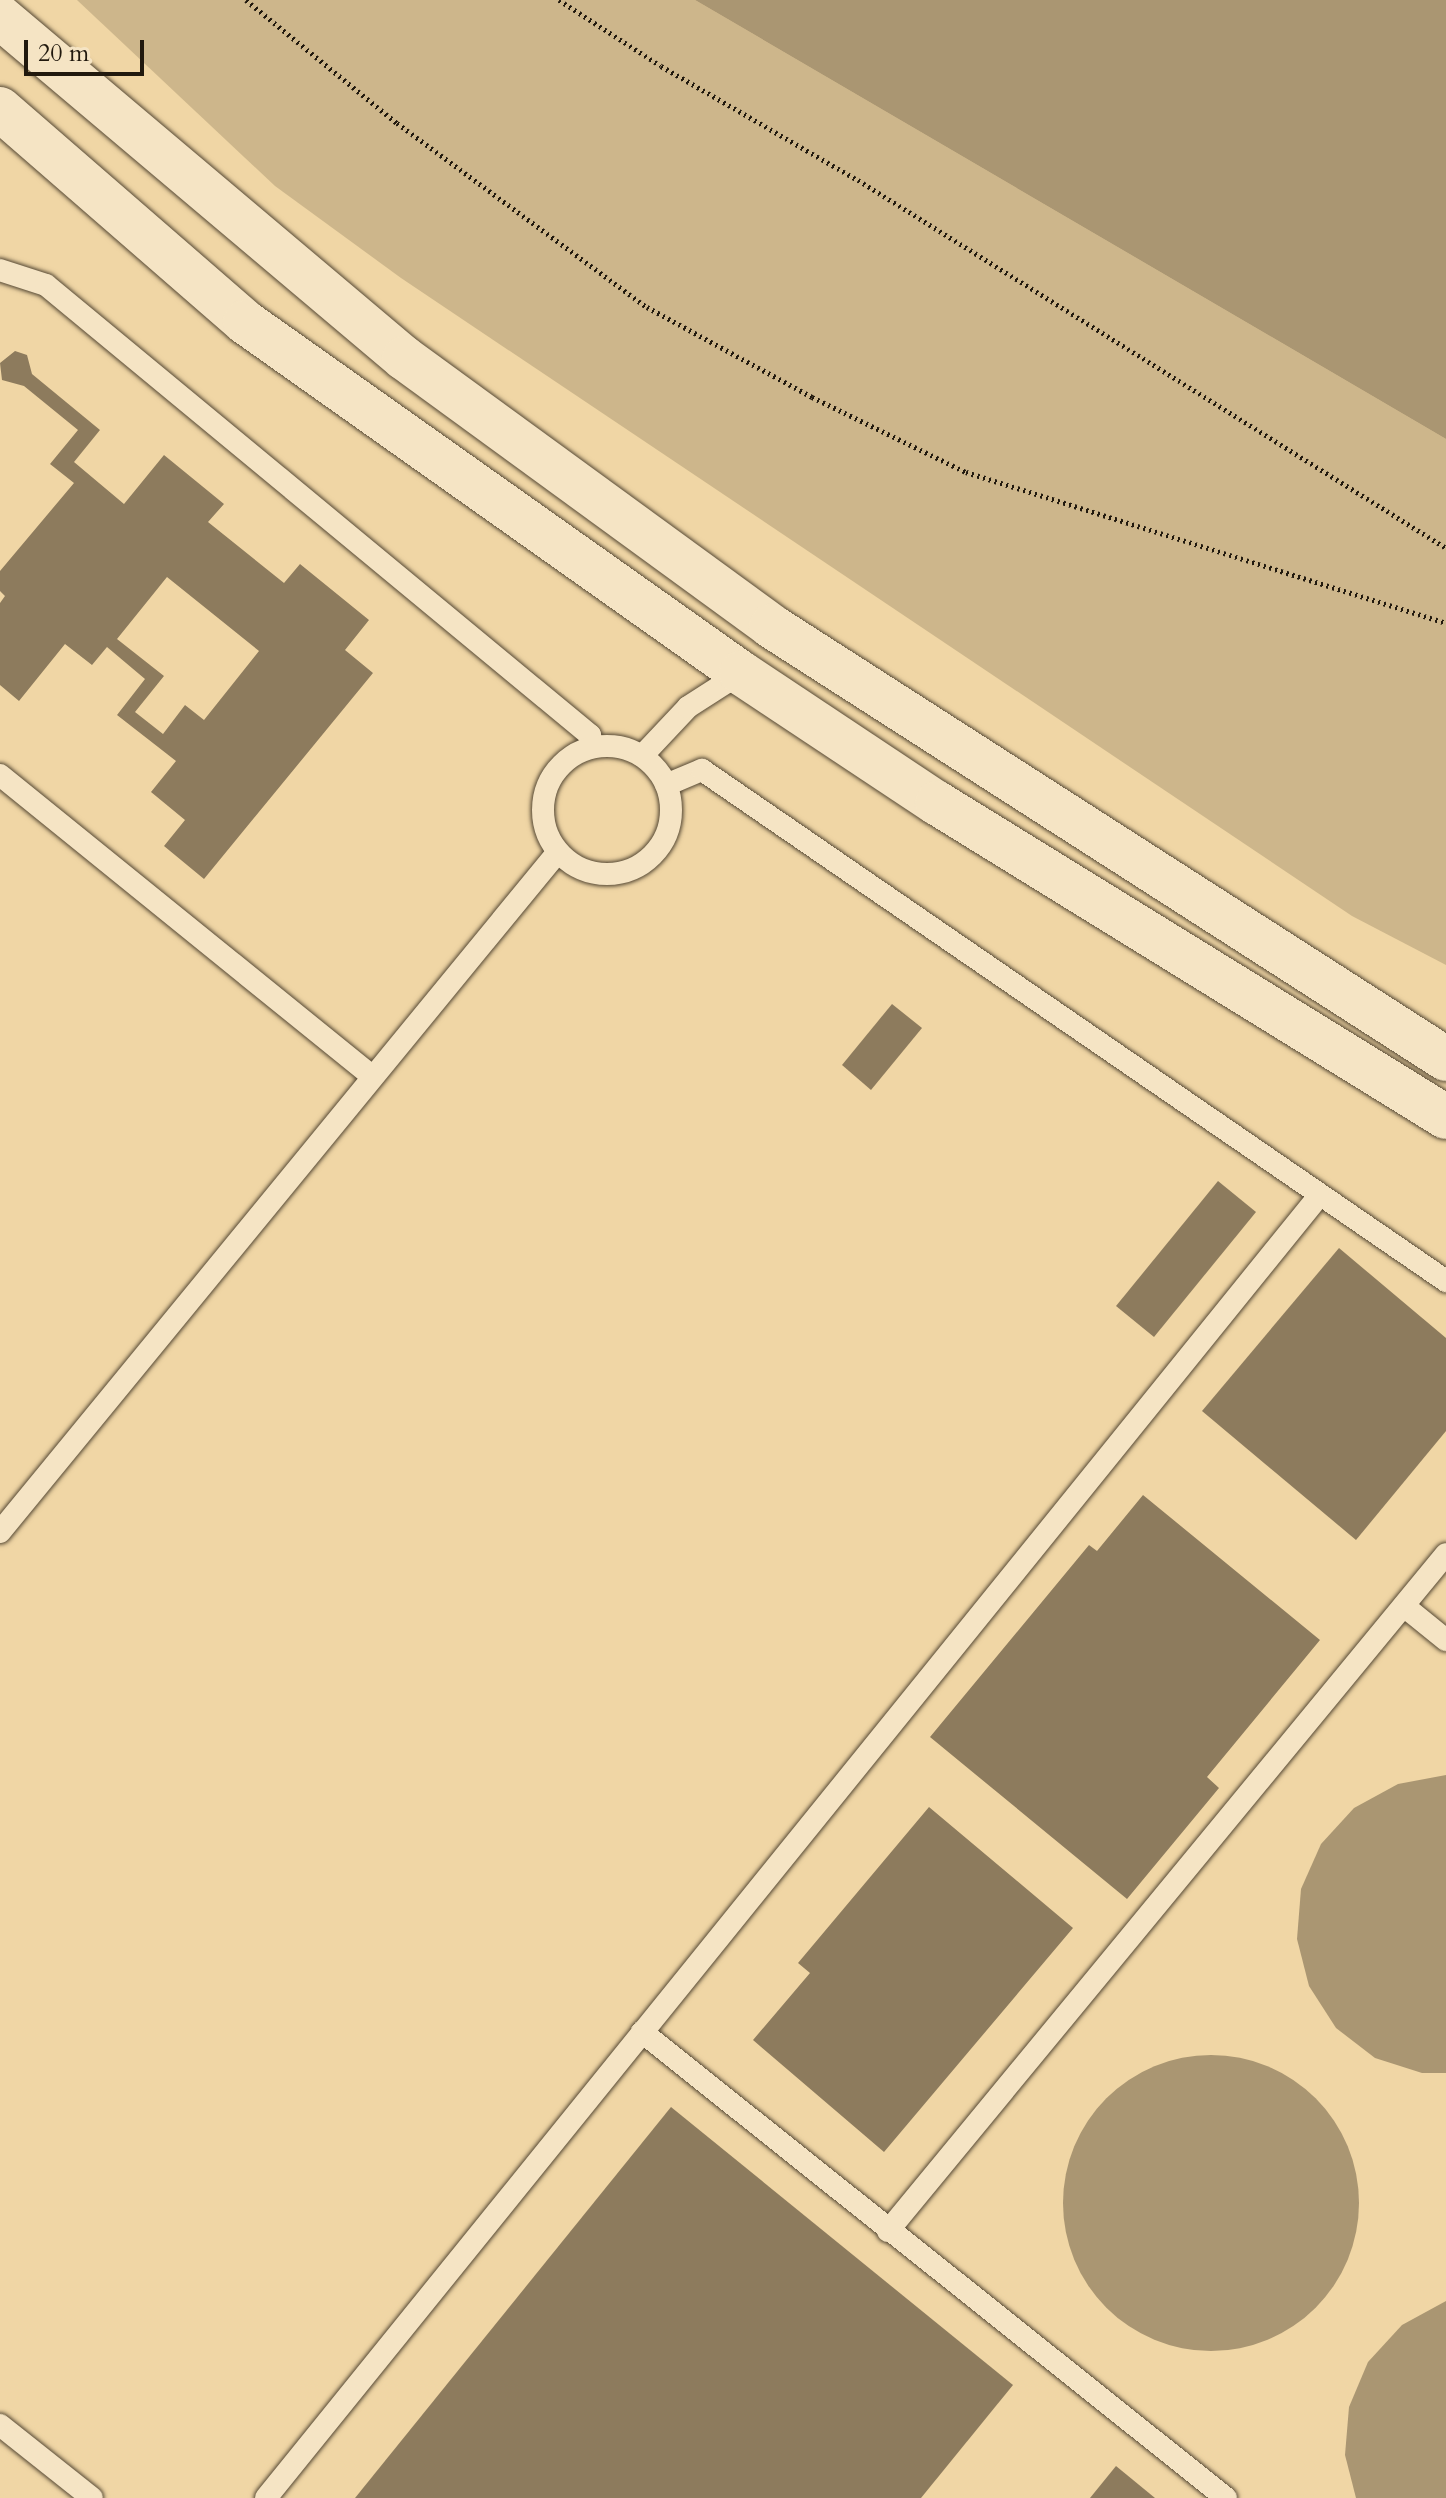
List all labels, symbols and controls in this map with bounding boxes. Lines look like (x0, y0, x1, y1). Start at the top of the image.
scale bar (28, 24, 148, 74)
text: 20 m (38, 37, 89, 70)

